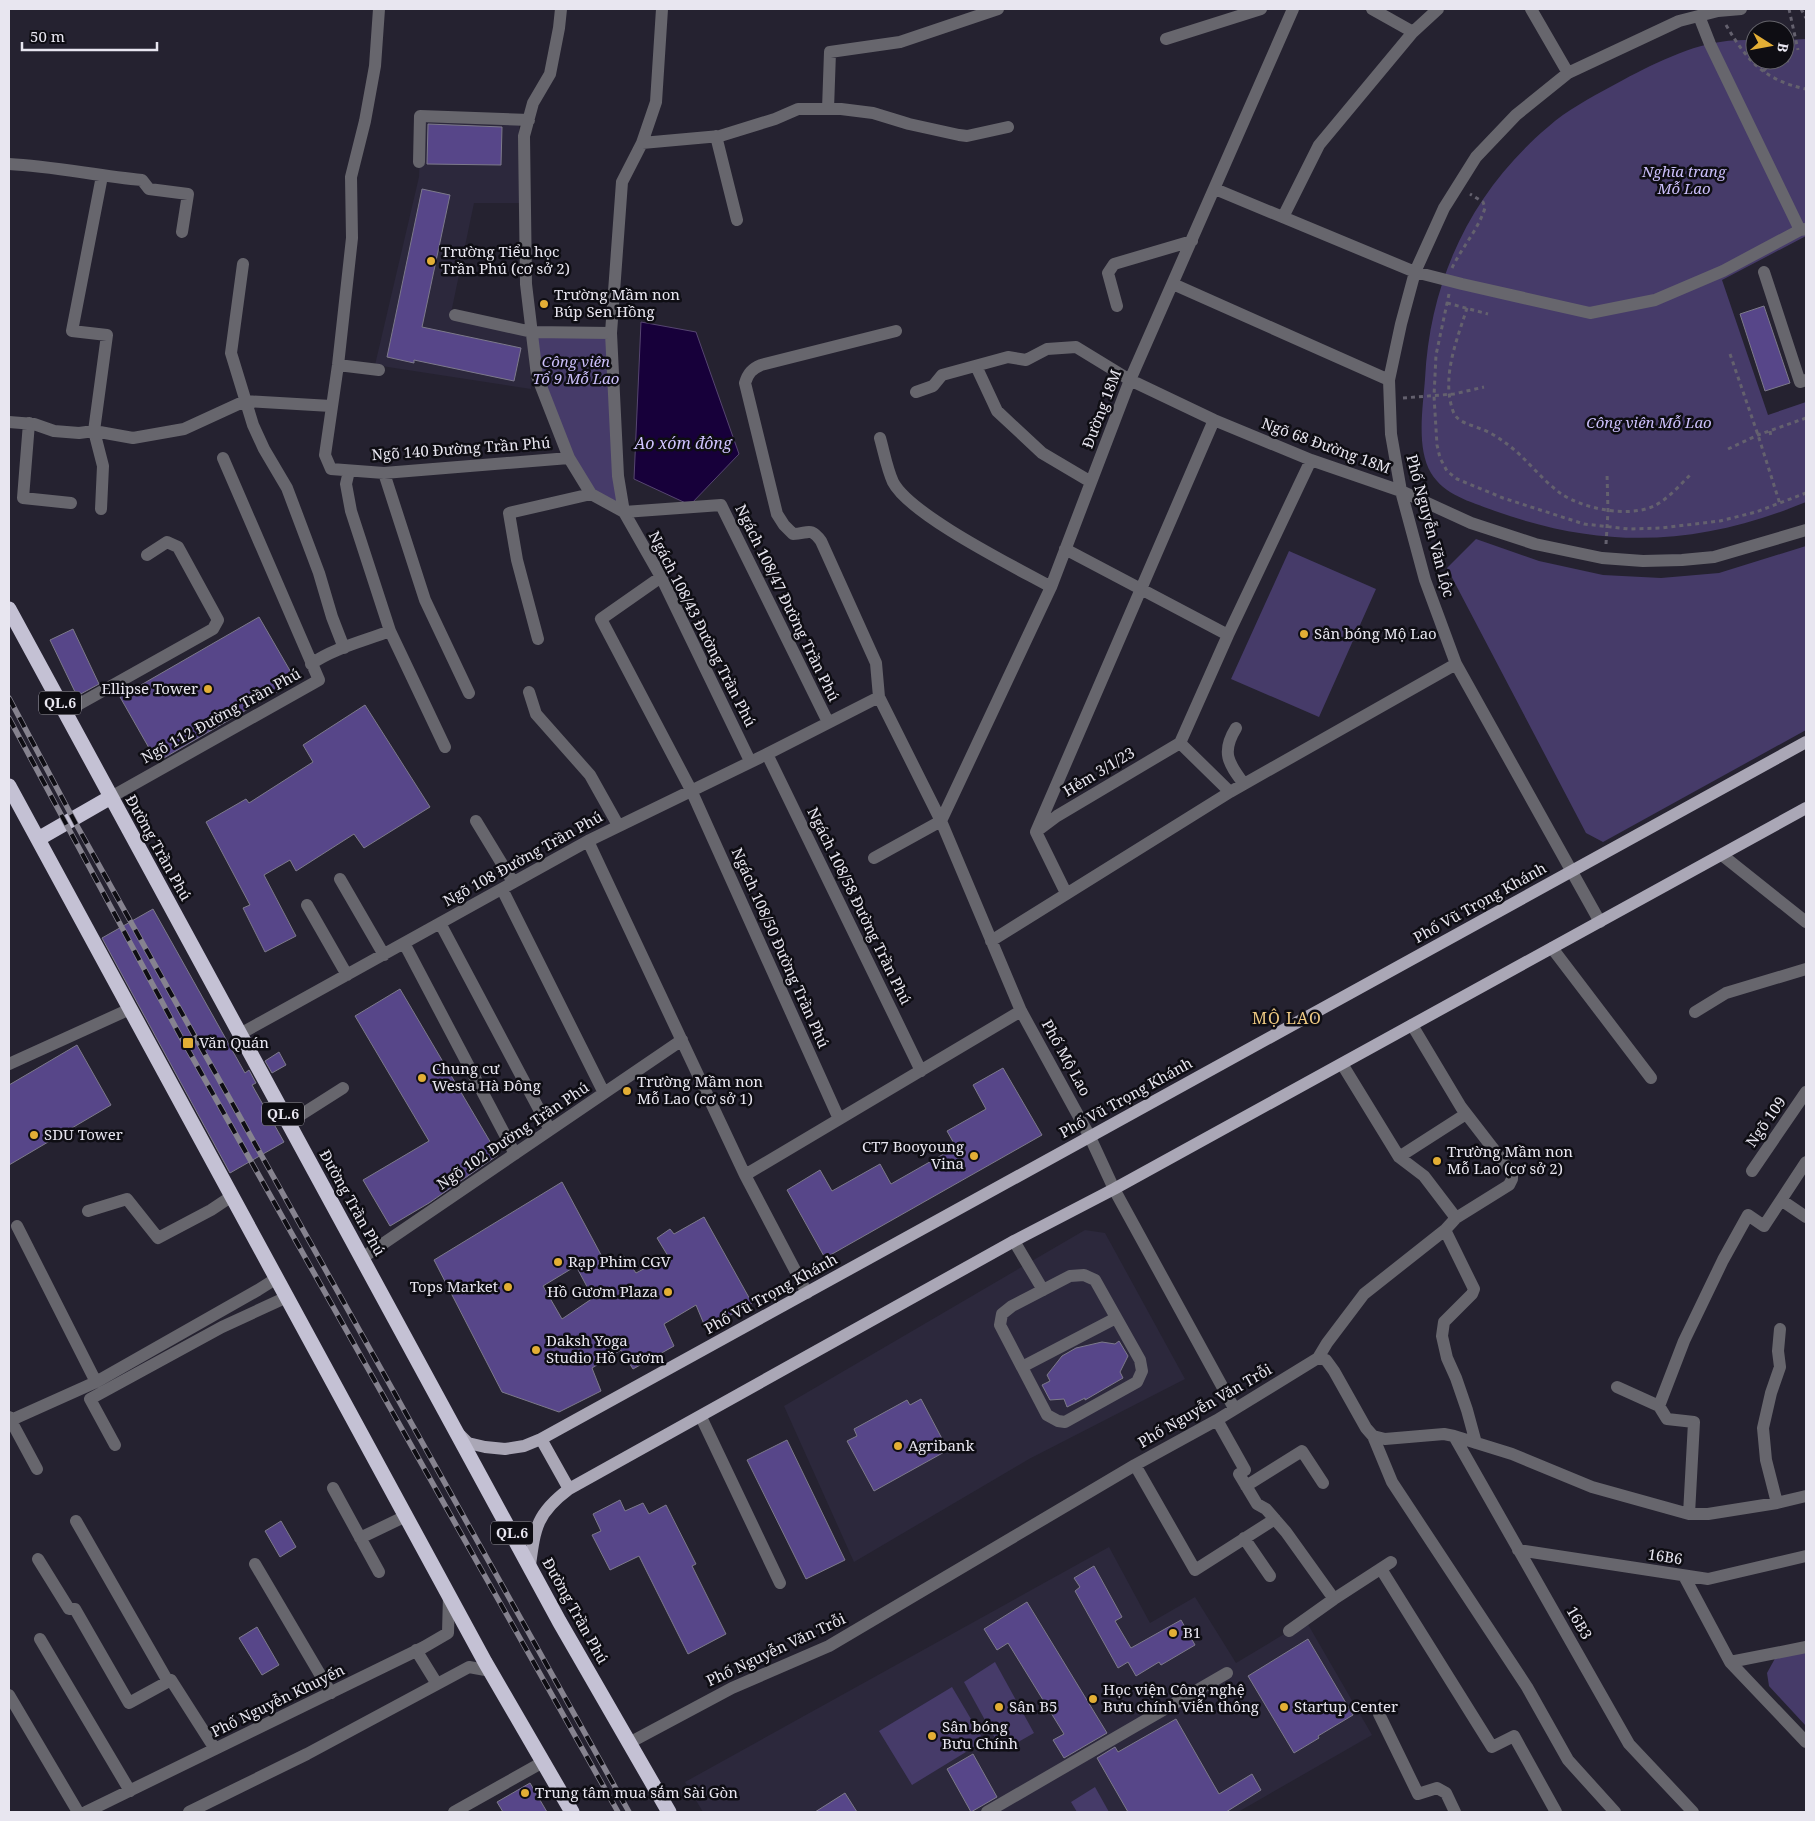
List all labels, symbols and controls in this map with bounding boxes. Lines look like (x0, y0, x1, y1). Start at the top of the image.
scale bar (22, 20, 158, 52)
north arrow (1745, 20, 1795, 70)
text: 50 m (30, 26, 65, 46)
text: B (1773, 41, 1793, 54)
park label: Nghĩa trang Mỗ Lao (1641, 161, 1727, 198)
place label: Trường Tiểu học Trần Phú (cơ sở 2) (441, 241, 570, 278)
marker: Trường Tiểu học Trần Phú (cơ sở 2) (425, 255, 437, 267)
place label: Trường Mầm non Búp Sen Hồng (554, 284, 680, 321)
marker: Trường Mầm non Búp Sen Hồng (538, 298, 550, 310)
park label: Công viên Tổ 9 Mỗ Lao (533, 351, 619, 388)
street label: Đường 18M (1077, 366, 1125, 451)
street label: Ngõ 68 Đường 18M (1259, 412, 1394, 478)
park label: Công viên Mỗ Lao (1586, 412, 1712, 432)
street label: Ngõ 140 Đường Trần Phú (371, 432, 552, 464)
water label: Ao xóm đông (633, 432, 733, 454)
street label: Phố Nguyễn Văn Lộc (1402, 452, 1460, 599)
street label: Ngách 108/47 Đường Trần Phú (731, 501, 845, 705)
street label: Ngách 108/43 Đường Trần Phú (645, 527, 761, 730)
place label: Sân bóng Mộ Lao (1314, 623, 1437, 643)
marker: Sân bóng Mộ Lao (1298, 628, 1310, 640)
street label: Ngõ 112 Đường Trần Phú (137, 663, 304, 767)
place label: Ellipse Tower (102, 678, 198, 698)
marker: Ellipse Tower (202, 683, 214, 695)
road number: QL.6 (39, 691, 81, 714)
street label: Hẻm 3/1/23 (1059, 742, 1138, 800)
street label: Đường Trần Phú (121, 791, 196, 904)
street label: Ngách 108/58 Đường Trần Phú (803, 804, 917, 1008)
street label: Ngõ 108 Đường Trần Phú (439, 806, 606, 910)
street label: Ngách 108/50 Đường Trần Phú (728, 844, 834, 1051)
street label: Phố Vũ Trọng Khánh (1410, 857, 1550, 947)
district label: MỘ LAO (1252, 1007, 1322, 1029)
street label: Phố Mộ Lao (1038, 1016, 1096, 1099)
place label: Văn Quán (199, 1032, 269, 1052)
marker: Văn Quán (181, 1036, 195, 1050)
street label: Phố Vũ Trọng Khánh (1056, 1052, 1196, 1142)
place label: Chung cư Westa Hà Đông (432, 1058, 541, 1095)
place label: Trường Mầm non Mỗ Lao (cơ sở 1) (637, 1071, 763, 1108)
marker: Chung cư Westa Hà Đông (416, 1072, 428, 1084)
street label: Ngõ 102 Đường Trần Phú (433, 1076, 593, 1194)
marker: Trường Mầm non Mỗ Lao (cơ sở 1) (621, 1085, 633, 1097)
street label: Ngõ 109 (1741, 1092, 1790, 1151)
road number: QL.6 (262, 1102, 304, 1126)
place label: SDU Tower (44, 1124, 123, 1144)
marker: SDU Tower (28, 1129, 40, 1141)
place label: CT7 Booyoung Vina (862, 1136, 964, 1173)
place label: Trường Mầm non Mỗ Lao (cơ sở 2) (1447, 1141, 1573, 1178)
street label: Đường Trần Phú (315, 1146, 390, 1259)
marker: CT7 Booyoung Vina (968, 1150, 980, 1162)
marker: Trường Mầm non Mỗ Lao (cơ sở 2) (1431, 1155, 1443, 1167)
street label: Phố Vũ Trọng Khánh (701, 1248, 841, 1338)
place label: Rạp Phim CGV (568, 1251, 671, 1271)
marker: Rạp Phim CGV (552, 1256, 564, 1268)
place label: Tops Market (410, 1276, 498, 1296)
marker: Tops Market (502, 1281, 514, 1293)
place label: Hồ Gươm Plaza (547, 1281, 658, 1301)
marker: Hồ Gươm Plaza (662, 1286, 674, 1298)
place label: Daksh Yoga Studio Hồ Gươm (546, 1330, 664, 1367)
marker: Daksh Yoga Studio Hồ Gươm (530, 1344, 542, 1356)
street label: Phố Nguyễn Văn Trỗi (1134, 1359, 1275, 1452)
place label: Agribank (908, 1435, 975, 1455)
marker: Agribank (892, 1440, 904, 1452)
road number: QL.6 (491, 1522, 533, 1545)
street label: 16B6 (1646, 1543, 1684, 1569)
street label: Đường Trần Phú (538, 1554, 613, 1667)
street label: 16B3 (1562, 1602, 1597, 1643)
street label: Phố Nguyễn Văn Trỗi (703, 1608, 849, 1690)
place label: B1 (1183, 1622, 1201, 1642)
marker: B1 (1167, 1627, 1179, 1639)
street label: Phố Nguyễn Khuyến (208, 1659, 348, 1741)
place label: Học viện Công nghệ Bưu chính Viễn thông (1103, 1679, 1259, 1716)
marker: Học viện Công nghệ Bưu chính Viễn thông (1087, 1693, 1099, 1705)
place label: Sân B5 (1009, 1696, 1057, 1716)
place label: Startup Center (1294, 1696, 1398, 1716)
marker: Sân B5 (993, 1701, 1005, 1713)
marker: Startup Center (1278, 1701, 1290, 1713)
place label: Sân bóng Bưu Chính (942, 1716, 1019, 1753)
marker: Sân bóng Bưu Chính (926, 1730, 938, 1742)
place label: Trung tâm mua sắm Sài Gòn (535, 1782, 738, 1802)
marker: Trung tâm mua sắm Sài Gòn (519, 1787, 531, 1799)

